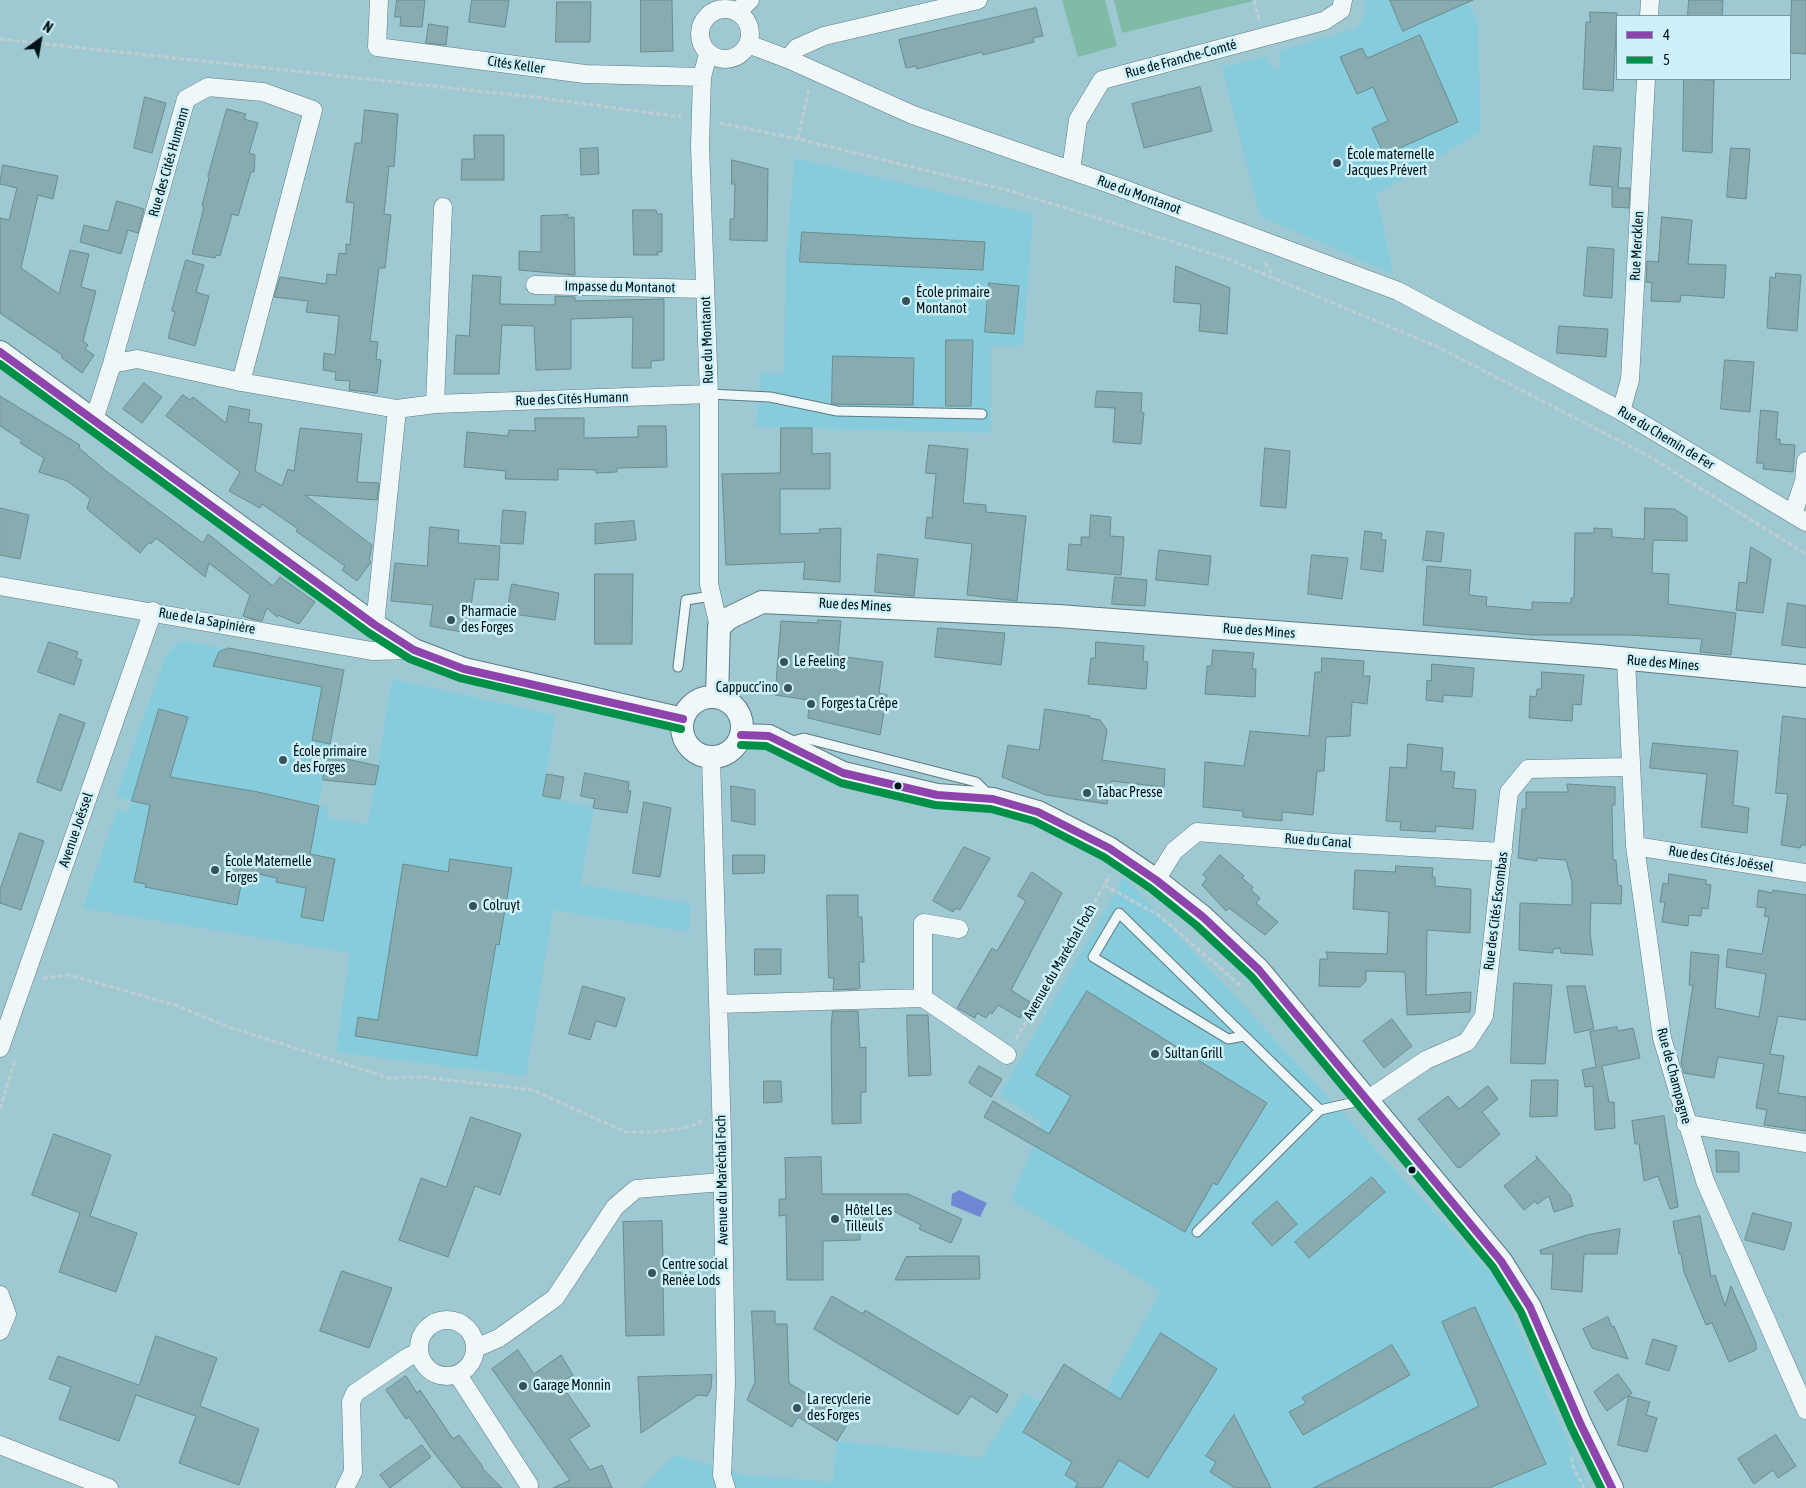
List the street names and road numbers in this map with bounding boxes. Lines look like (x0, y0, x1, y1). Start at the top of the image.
street label: Rue de Franche-Comté (1124, 36, 1238, 82)
street label: Cités Keller (486, 53, 546, 77)
street label: Rue des Cités Humann (145, 105, 193, 219)
street label: Rue du Montanot (1095, 172, 1183, 218)
street label: Rue Mercklen (1627, 211, 1647, 281)
street label: Impasse du Montanot (564, 278, 676, 296)
street label: Rue du Montanot (697, 296, 717, 384)
street label: Rue des Cités Humann (515, 389, 629, 409)
street label: Rue du Chemin de Fer (1615, 403, 1717, 473)
street label: Rue des Mines (818, 595, 892, 615)
street label: Rue de la Sapinière (157, 604, 257, 638)
street label: Rue des Mines (1222, 620, 1296, 642)
street label: Rue des Mines (1626, 651, 1700, 675)
street label: Avenue Joëssel (55, 790, 97, 870)
street label: Rue du Canal (1284, 830, 1352, 852)
street label: Rue des Cités Joëssel (1667, 842, 1775, 876)
street label: Rue des Cités Escombas (1480, 851, 1512, 971)
street label: Avenue du Maréchal Foch (1020, 901, 1100, 1023)
street label: Rue de Champagne (1653, 1026, 1695, 1126)
street label: Avenue du Maréchal Foch (712, 1115, 732, 1245)

